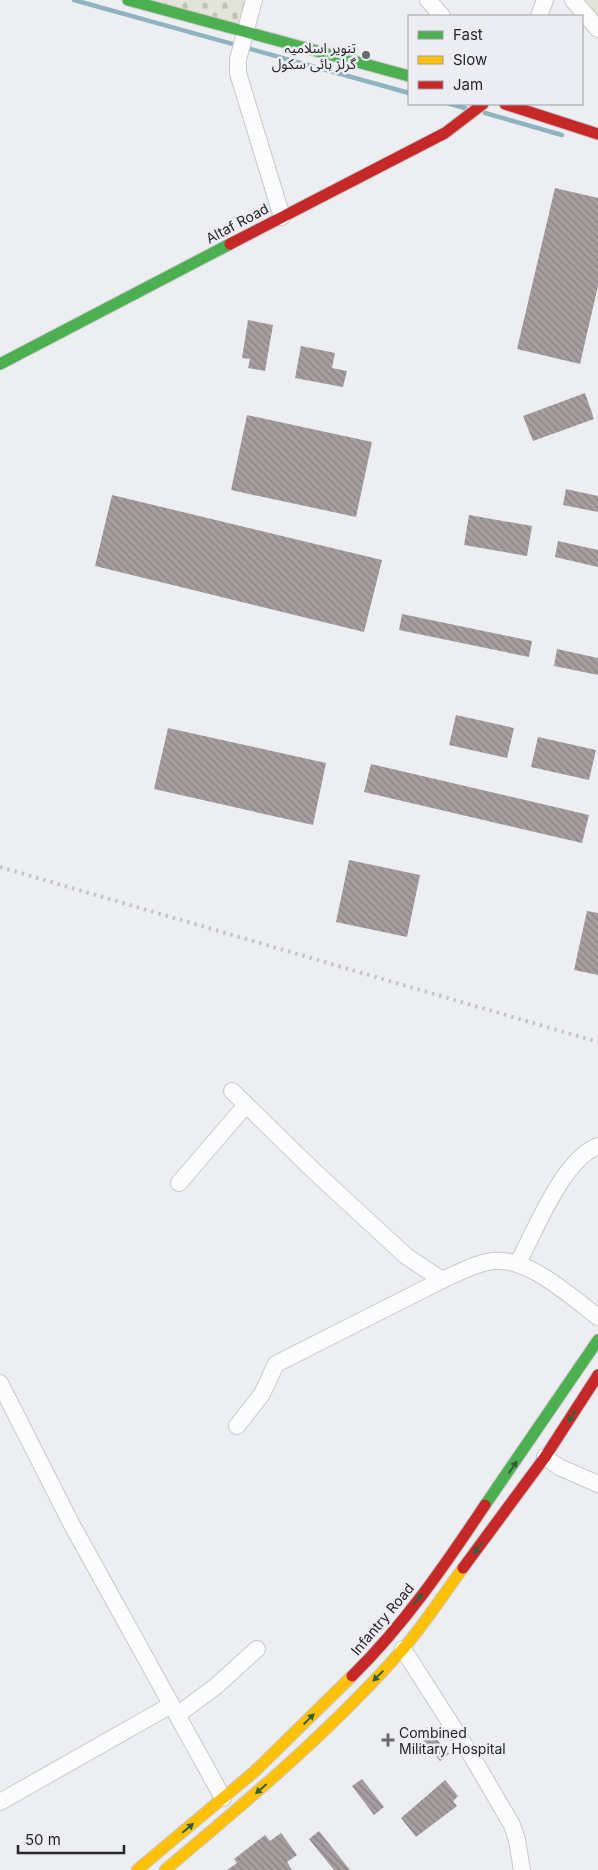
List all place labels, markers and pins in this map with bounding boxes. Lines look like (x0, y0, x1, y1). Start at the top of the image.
place label: تنویر اسلامیہ گرلز ہائی سکول (272, 39, 356, 73)
marker: تنویر اسلامیہ گرلز ہائی سکول (360, 49, 372, 61)
place label: Combined Military Hospital (399, 1724, 506, 1757)
marker: Combined Military Hospital (381, 1733, 395, 1747)

